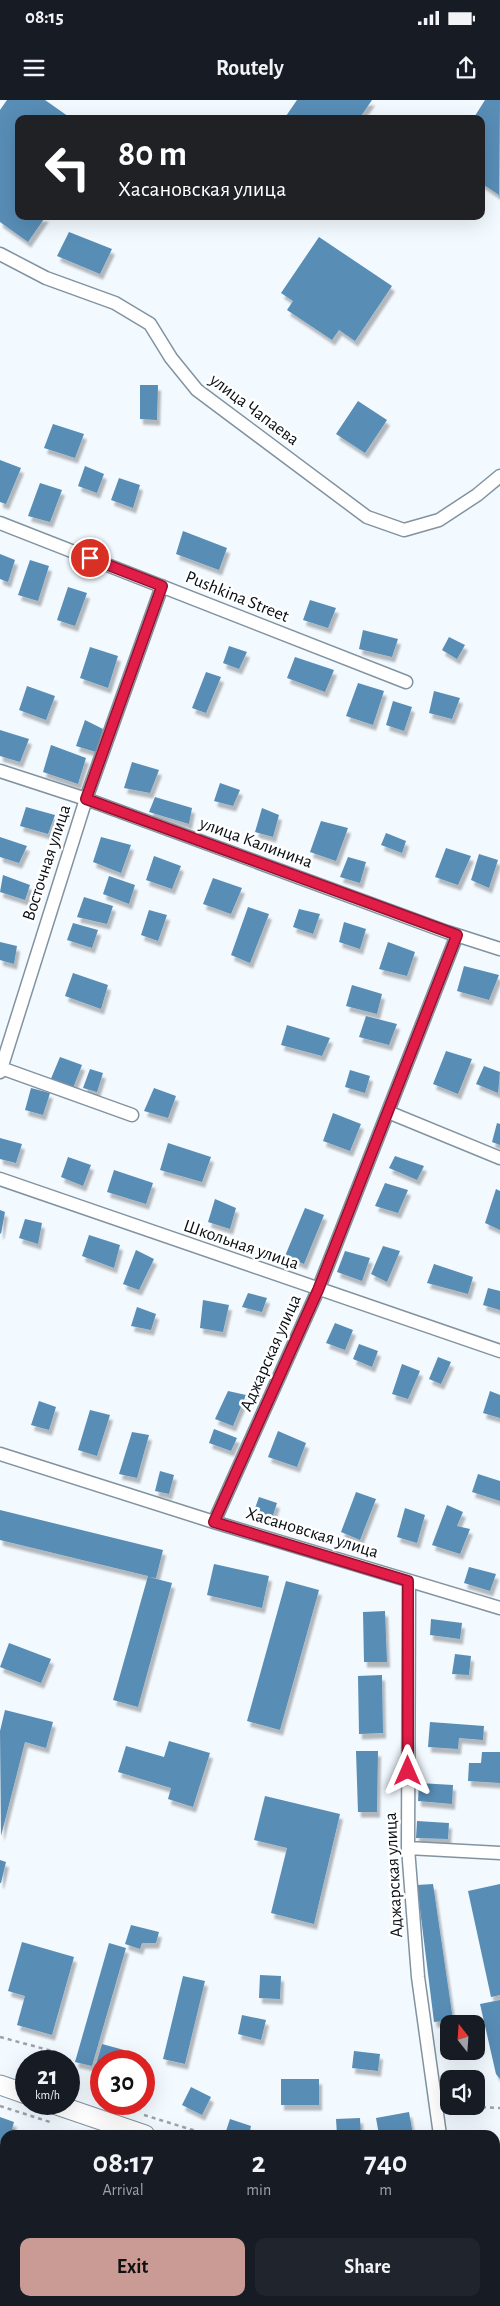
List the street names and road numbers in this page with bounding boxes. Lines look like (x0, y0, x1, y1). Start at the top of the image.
street label: улица Чапаева (205, 370, 302, 449)
street label: Pushkina Street (183, 568, 292, 626)
street label: Восточная улица (20, 803, 74, 923)
street label: улица Калинина (196, 814, 315, 872)
street label: Школьная улица (181, 1217, 301, 1273)
street label: Аджарская улица (237, 1292, 305, 1414)
street label: Хасановская улица (244, 1504, 380, 1562)
street label: Аджарская улица (382, 1812, 406, 1938)

